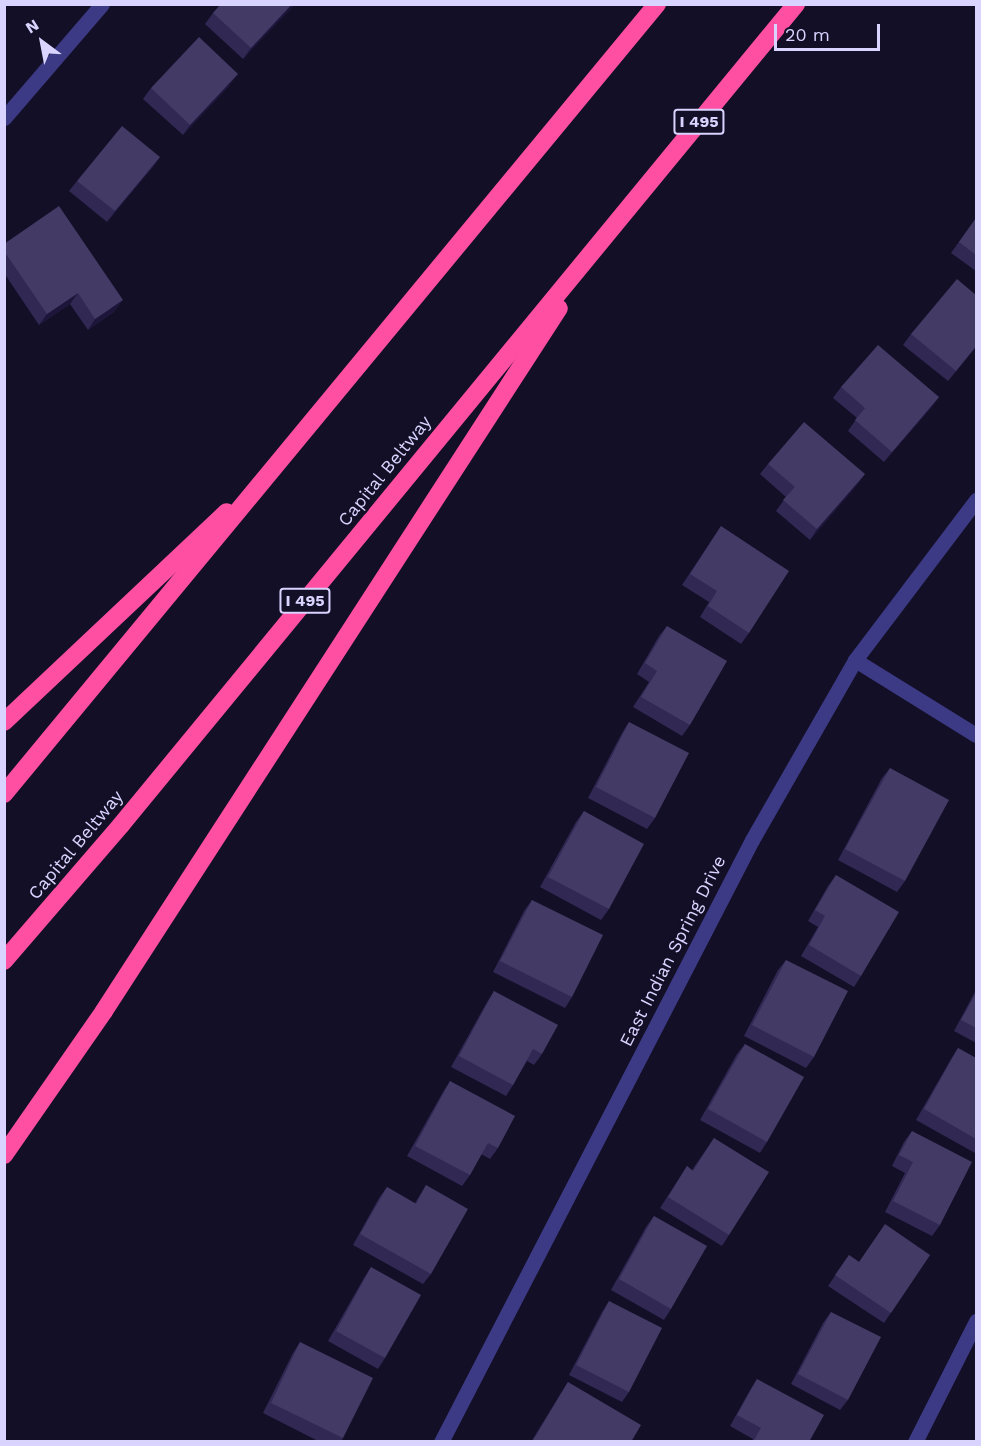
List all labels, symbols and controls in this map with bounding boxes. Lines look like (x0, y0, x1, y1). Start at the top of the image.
north arrow (12, 12, 72, 72)
scale bar (777, 12, 884, 50)
text: N (22, 15, 42, 38)
text: 20 m (785, 24, 830, 45)
road number: I 495 (672, 109, 726, 135)
street label: Capital Beltway (334, 411, 436, 531)
road number: I 495 (278, 588, 332, 614)
street label: Capital Beltway (24, 786, 128, 904)
street label: East Indian Spring Drive (615, 852, 731, 1050)

